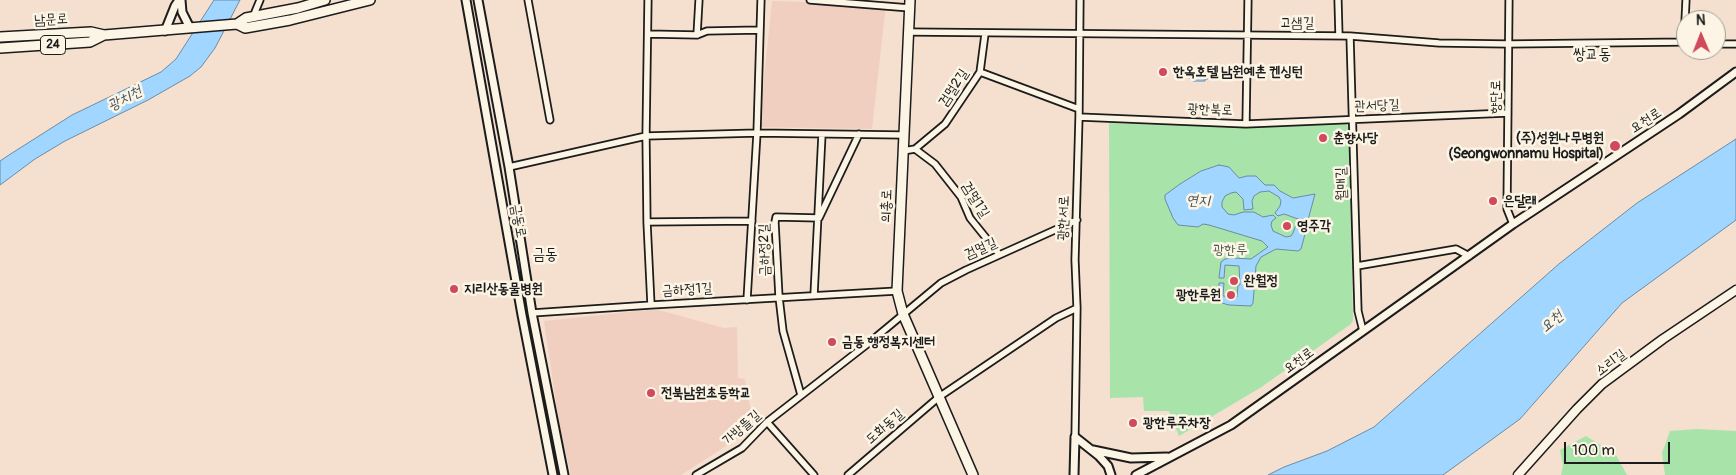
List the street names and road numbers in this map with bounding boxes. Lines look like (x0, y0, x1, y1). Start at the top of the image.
street label: 남문로 (34, 11, 68, 29)
street label: 고샘길 (1280, 15, 1314, 31)
road number: 24 (40, 36, 66, 54)
street label: 검멀2길 (936, 66, 972, 110)
street label: 향단로 (1488, 80, 1504, 114)
street label: 관서당길 (1354, 97, 1400, 115)
street label: 광한북로 (1187, 101, 1233, 119)
street label: 요천로 (1627, 105, 1665, 137)
street label: 월매길 (1333, 167, 1351, 201)
street label: 검멀1길 (957, 179, 993, 221)
street label: 의총로 (878, 189, 896, 223)
street label: 광한서로 (1055, 195, 1073, 241)
street label: 금동로 (507, 203, 529, 239)
street label: 금하정2길 (756, 223, 774, 277)
street label: 검멀길 (962, 234, 1000, 264)
street label: 금하정1길 (661, 280, 713, 300)
street label: 요천로 (1280, 344, 1318, 378)
street label: 소리길 (1592, 346, 1630, 380)
street label: 도화동길 (862, 406, 908, 448)
street label: 가방뜰길 (719, 407, 765, 449)

